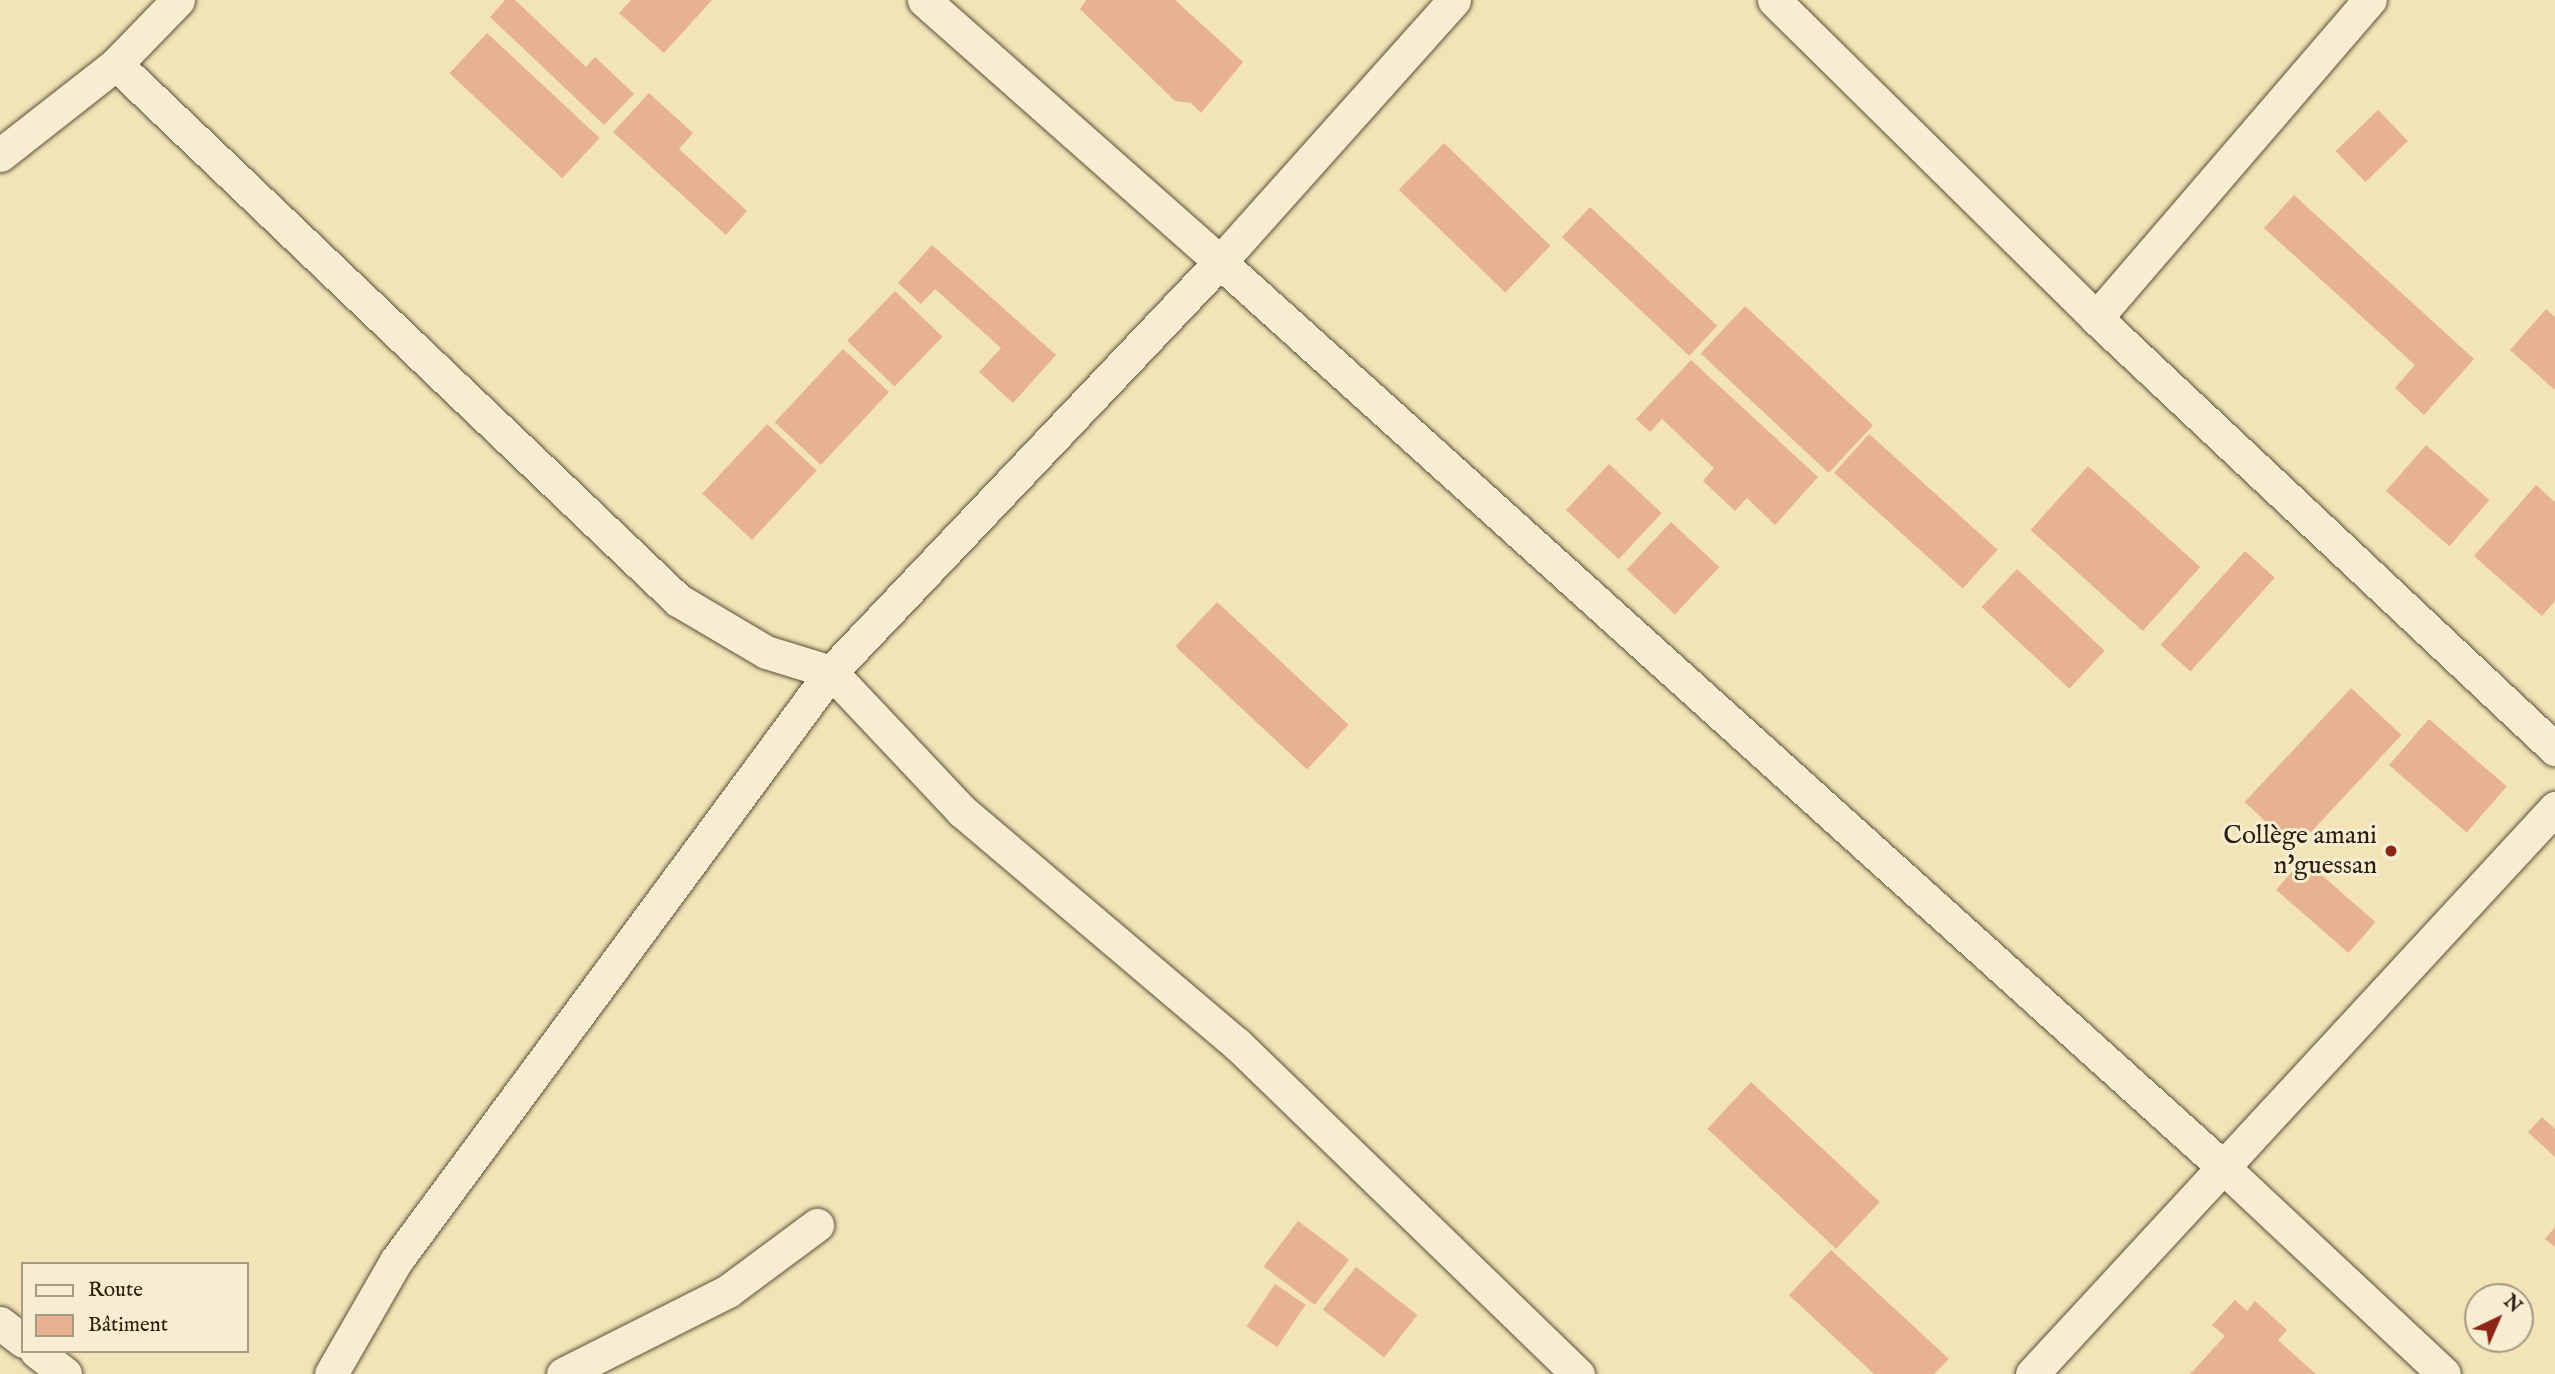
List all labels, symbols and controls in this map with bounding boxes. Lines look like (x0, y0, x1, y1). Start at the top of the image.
place label: Collège amani n'guessan (2223, 820, 2377, 882)
marker: Collège amani n'guessan (2383, 843, 2399, 859)
legend (21, 1262, 248, 1353)
text: Route (88, 1277, 143, 1304)
north arrow (2464, 1283, 2534, 1353)
text: N (2498, 1290, 2526, 1319)
text: Bâtiment (88, 1312, 168, 1339)

